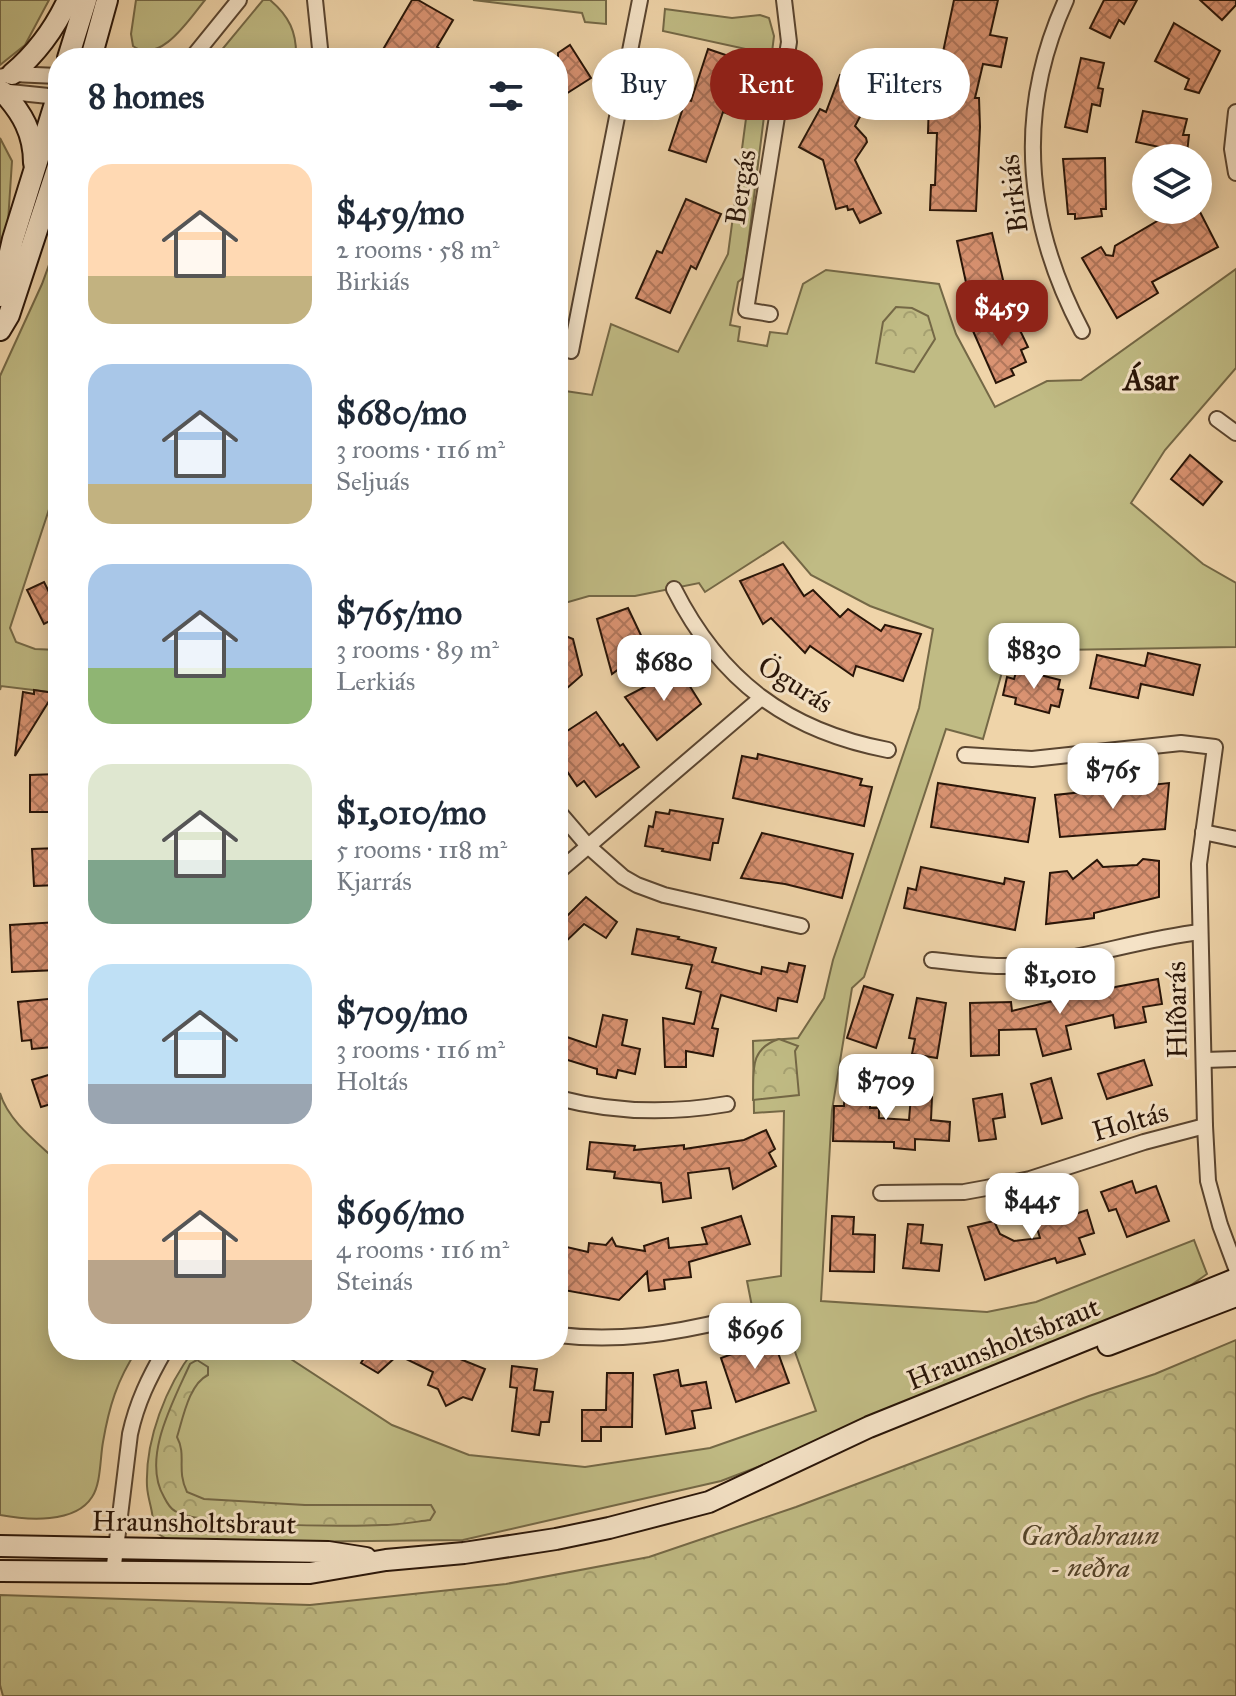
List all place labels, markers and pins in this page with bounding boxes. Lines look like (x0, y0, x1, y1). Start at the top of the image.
pin: $459 (955, 280, 1049, 348)
pin: $830 (987, 623, 1081, 691)
pin: $680 (617, 635, 711, 703)
pin: $765 (1066, 743, 1160, 811)
pin: $1,010 (995, 948, 1125, 1016)
pin: $709 (839, 1054, 933, 1122)
pin: $445 (985, 1173, 1079, 1241)
pin: $696 (708, 1303, 802, 1371)

